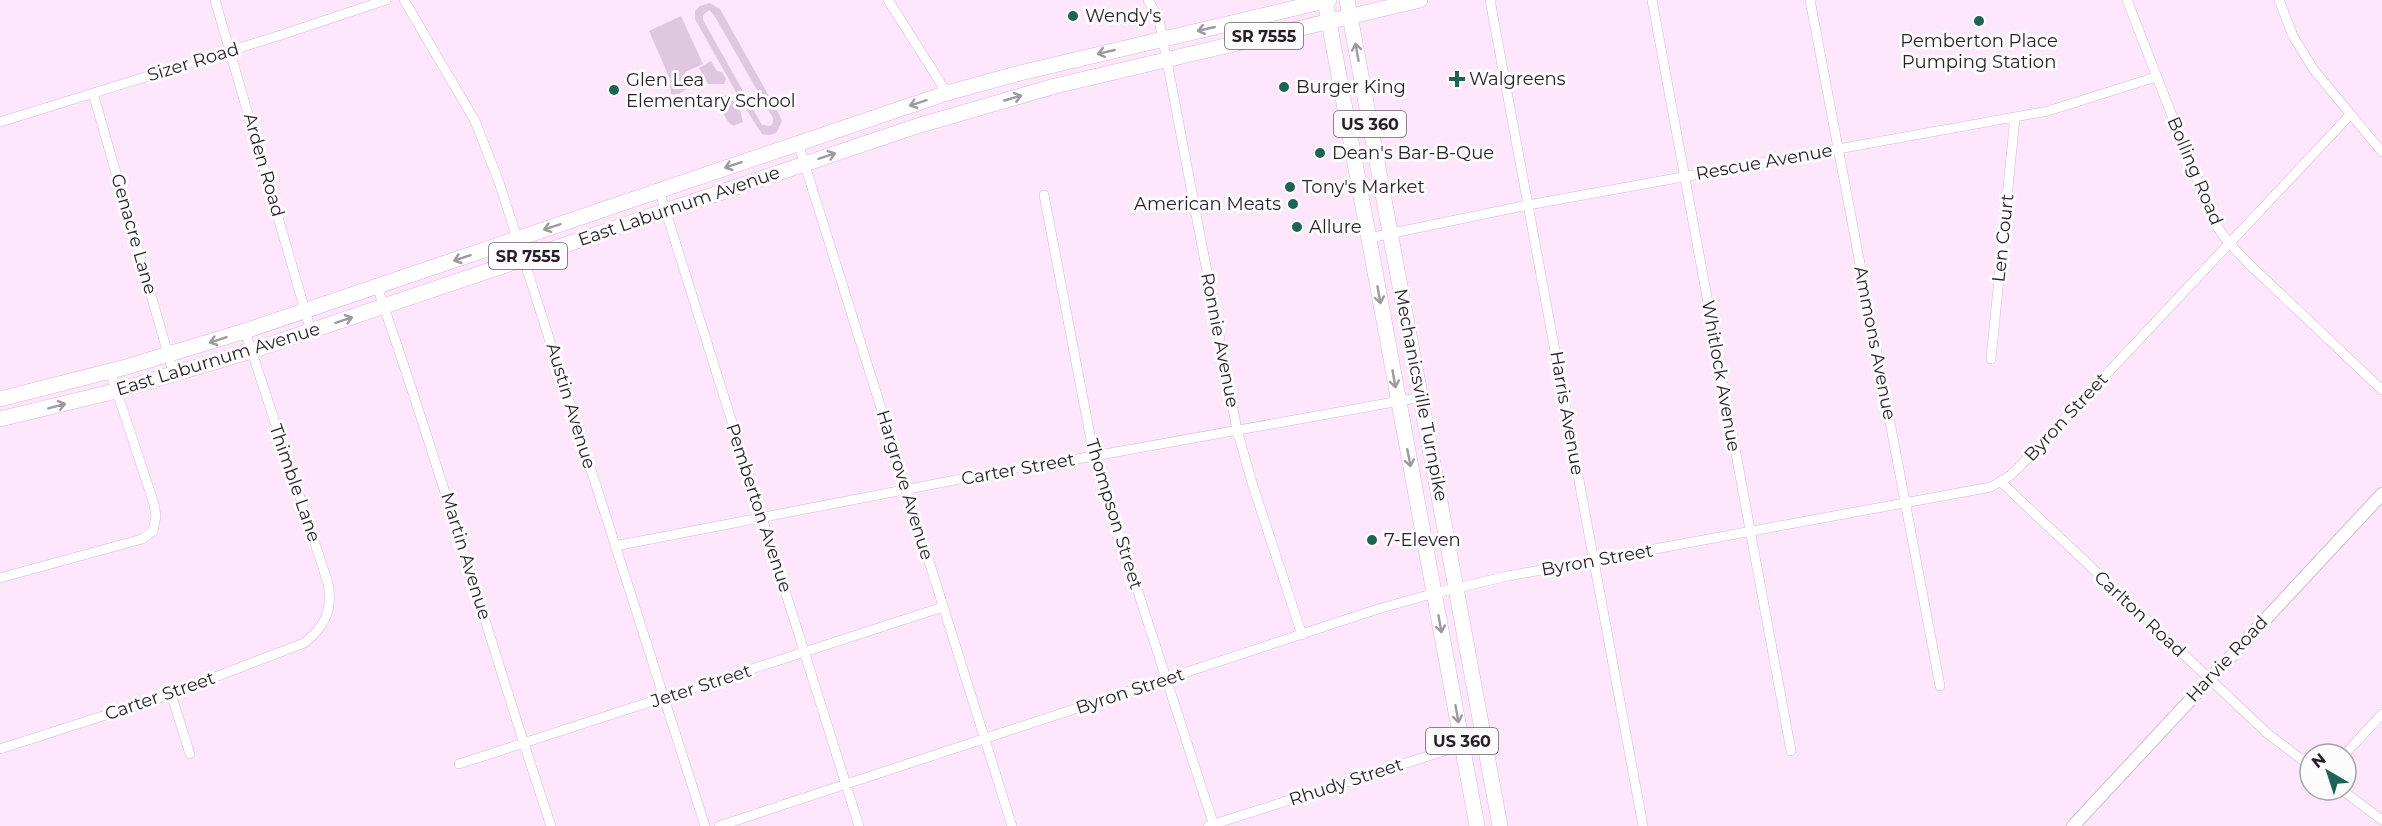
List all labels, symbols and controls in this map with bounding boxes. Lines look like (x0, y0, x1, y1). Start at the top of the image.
place label: Wendy's (1085, 5, 1162, 27)
marker: Wendy's (1066, 9, 1080, 23)
marker: Pemberton Place Pumping Station (1972, 14, 1986, 28)
one-way arrow (1197, 23, 1216, 35)
road number: SR 7555 (1225, 23, 1303, 49)
place label: Pemberton Place Pumping Station (1900, 30, 2058, 73)
street label: Sizer Road (144, 38, 242, 86)
one-way arrow (1351, 42, 1362, 62)
one-way arrow (1097, 47, 1116, 59)
place label: Walgreens (1469, 68, 1566, 90)
place label: Glen Lea Elementary School (626, 69, 796, 112)
marker: Walgreens (1450, 72, 1464, 86)
place label: Burger King (1296, 76, 1406, 98)
marker: Burger King (1277, 80, 1291, 94)
marker: Glen Lea Elementary School (607, 83, 621, 97)
one-way arrow (1003, 92, 1022, 103)
one-way arrow (908, 98, 927, 109)
street label: Arden Road (239, 111, 289, 219)
road number: US 360 (1334, 111, 1406, 137)
street label: Bolling Road (2162, 113, 2228, 229)
street label: Rescue Avenue (1694, 139, 1834, 185)
place label: Dean's Bar-B-Que (1332, 142, 1494, 164)
marker: Dean's Bar-B-Que (1313, 146, 1327, 160)
one-way arrow (817, 149, 836, 160)
street label: East Laburnum Avenue (575, 161, 783, 251)
one-way arrow (724, 161, 743, 172)
street label: Genacre Lane (106, 171, 162, 297)
place label: Tony's Market (1302, 176, 1425, 198)
marker: Tony's Market (1283, 180, 1297, 194)
place label: American Meats (1134, 193, 1281, 215)
street label: Len Court (1987, 193, 2019, 283)
marker: American Meats (1286, 197, 1300, 211)
place label: Allure (1309, 216, 1362, 238)
marker: Allure (1290, 220, 1304, 234)
one-way arrow (543, 223, 562, 234)
road number: SR 7555 (489, 243, 567, 269)
one-way arrow (453, 253, 472, 264)
street label: Ammons Avenue (1849, 264, 1901, 422)
street label: Ronnie Avenue (1196, 271, 1244, 409)
one-way arrow (1374, 285, 1385, 305)
street label: Mechanicsville Turnpike (1390, 287, 1452, 503)
street label: Whitlock Avenue (1697, 299, 1745, 454)
one-way arrow (334, 314, 353, 325)
street label: East Laburnum Avenue (113, 317, 323, 401)
one-way arrow (209, 335, 228, 346)
street label: Austin Avenue (541, 340, 601, 472)
street label: Harris Avenue (1545, 349, 1589, 477)
one-way arrow (1389, 368, 1400, 388)
street label: Byron Street (2019, 368, 2113, 466)
one-way arrow (47, 400, 66, 412)
street label: Hargrove Avenue (872, 407, 938, 563)
street label: Thimble Lane (265, 421, 326, 545)
street label: Pemberton Avenue (721, 421, 797, 595)
street label: Thompson Street (1081, 436, 1147, 592)
street label: Carter Street (959, 448, 1077, 490)
one-way arrow (1404, 448, 1415, 468)
street label: Martin Avenue (436, 490, 496, 623)
place label: 7-Eleven (1384, 529, 1461, 551)
marker: 7-Eleven (1365, 533, 1379, 547)
street label: Byron Street (1539, 539, 1655, 581)
street label: Carlton Road (2090, 566, 2190, 662)
street label: Harvie Road (2181, 611, 2273, 707)
one-way arrow (1435, 614, 1446, 634)
street label: Jeter Street (647, 659, 754, 713)
street label: Byron Street (1073, 663, 1187, 719)
street label: Carter Street (102, 667, 218, 725)
one-way arrow (1451, 703, 1462, 723)
road number: US 360 (1426, 728, 1498, 754)
north arrow (2298, 742, 2358, 802)
text: N (2308, 749, 2330, 772)
street label: Rhudy Street (1286, 753, 1406, 811)

